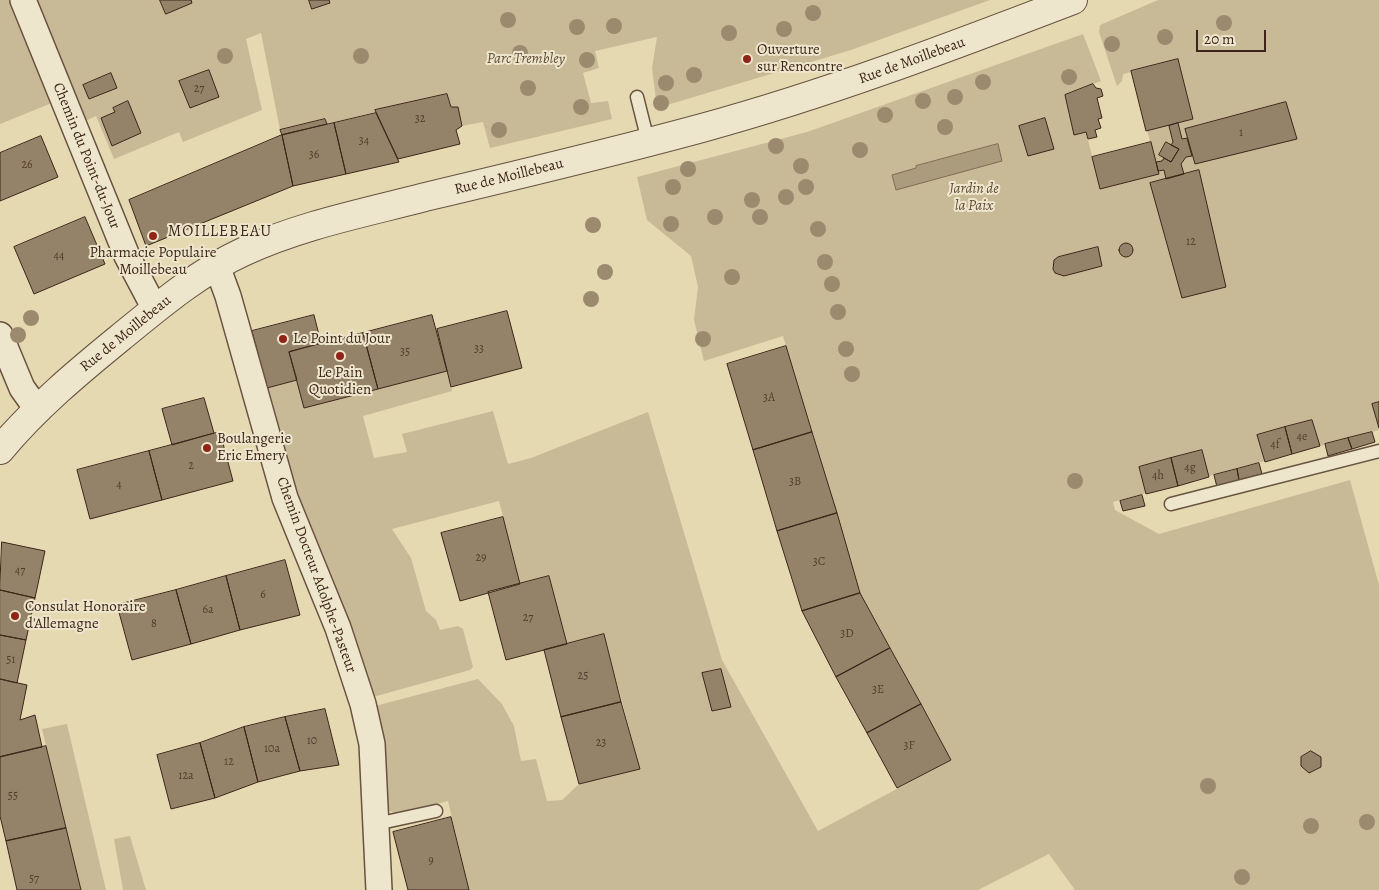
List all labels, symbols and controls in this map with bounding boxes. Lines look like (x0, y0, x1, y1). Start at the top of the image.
scale bar (1199, 20, 1269, 52)
text: 20 m (1204, 29, 1235, 49)
street label: Rue de Moillebeau (856, 33, 968, 89)
place label: Ouverture sur Rencontre (757, 41, 843, 76)
park label: Parc Trembley (487, 50, 565, 68)
marker: Ouverture sur Rencontre (741, 53, 753, 65)
street label: Chemin du Point-du-Jour (48, 80, 124, 232)
house number: 27 (194, 82, 204, 96)
house number: 32 (415, 112, 425, 126)
house number: 1 (1239, 126, 1243, 140)
house number: 34 (359, 134, 369, 148)
house number: 36 (309, 148, 319, 162)
street label: Rue de Moillebeau (453, 155, 565, 199)
house number: 26 (21, 158, 33, 172)
park label: Jardin de la Paix (949, 180, 999, 215)
district label: MOILLEBEAU (167, 222, 273, 242)
marker: Pharmacie Populaire Moillebeau (147, 230, 159, 242)
house number: 12 (1186, 235, 1196, 249)
place label: Pharmacie Populaire Moillebeau (89, 244, 217, 279)
house number: 44 (54, 249, 64, 263)
street label: Rue de Moillebeau (77, 292, 175, 376)
place label: Le Point du Jour (293, 330, 390, 348)
marker: Le Point du Jour (277, 333, 289, 345)
house number: 33 (474, 342, 484, 356)
house number: 35 (400, 345, 410, 359)
marker: Le Pain Quotidien (334, 350, 346, 362)
place label: Le Pain Quotidien (309, 364, 371, 399)
house number: 3A (763, 391, 775, 405)
place label: Boulangerie Eric Emery (217, 430, 291, 465)
house number: 4e (1297, 430, 1307, 444)
house number: 4f (1270, 438, 1280, 452)
marker: Boulangerie Eric Emery (201, 442, 213, 454)
house number: 2 (188, 459, 194, 473)
house number: 4g (1184, 461, 1196, 475)
house number: 4h (1152, 469, 1164, 483)
street label: Chemin Docteur Adolphe-Pasteur (272, 475, 360, 675)
house number: 3B (789, 475, 801, 489)
house number: 4 (116, 478, 122, 492)
house number: 29 (475, 551, 487, 565)
house number: 3C (813, 555, 825, 569)
house number: 47 (15, 564, 25, 578)
house number: 6 (260, 588, 266, 602)
place label: Consulat Honoraire d'Allemagne (25, 598, 146, 633)
house number: 6a (202, 603, 214, 617)
marker: Consulat Honoraire d'Allemagne (9, 610, 21, 622)
house number: 27 (523, 611, 533, 625)
house number: 8 (151, 617, 157, 631)
house number: 3D (840, 627, 854, 641)
house number: 51 (6, 653, 16, 667)
house number: 25 (578, 669, 588, 683)
house number: 3E (872, 683, 884, 697)
house number: 10 (307, 734, 317, 748)
house number: 23 (596, 736, 606, 750)
house number: 3F (903, 739, 915, 753)
house number: 10a (264, 742, 280, 756)
house number: 12 (224, 755, 234, 769)
house number: 12a (178, 769, 194, 783)
house number: 55 (8, 789, 18, 803)
house number: 9 (428, 854, 434, 868)
house number: 57 (29, 872, 39, 886)

